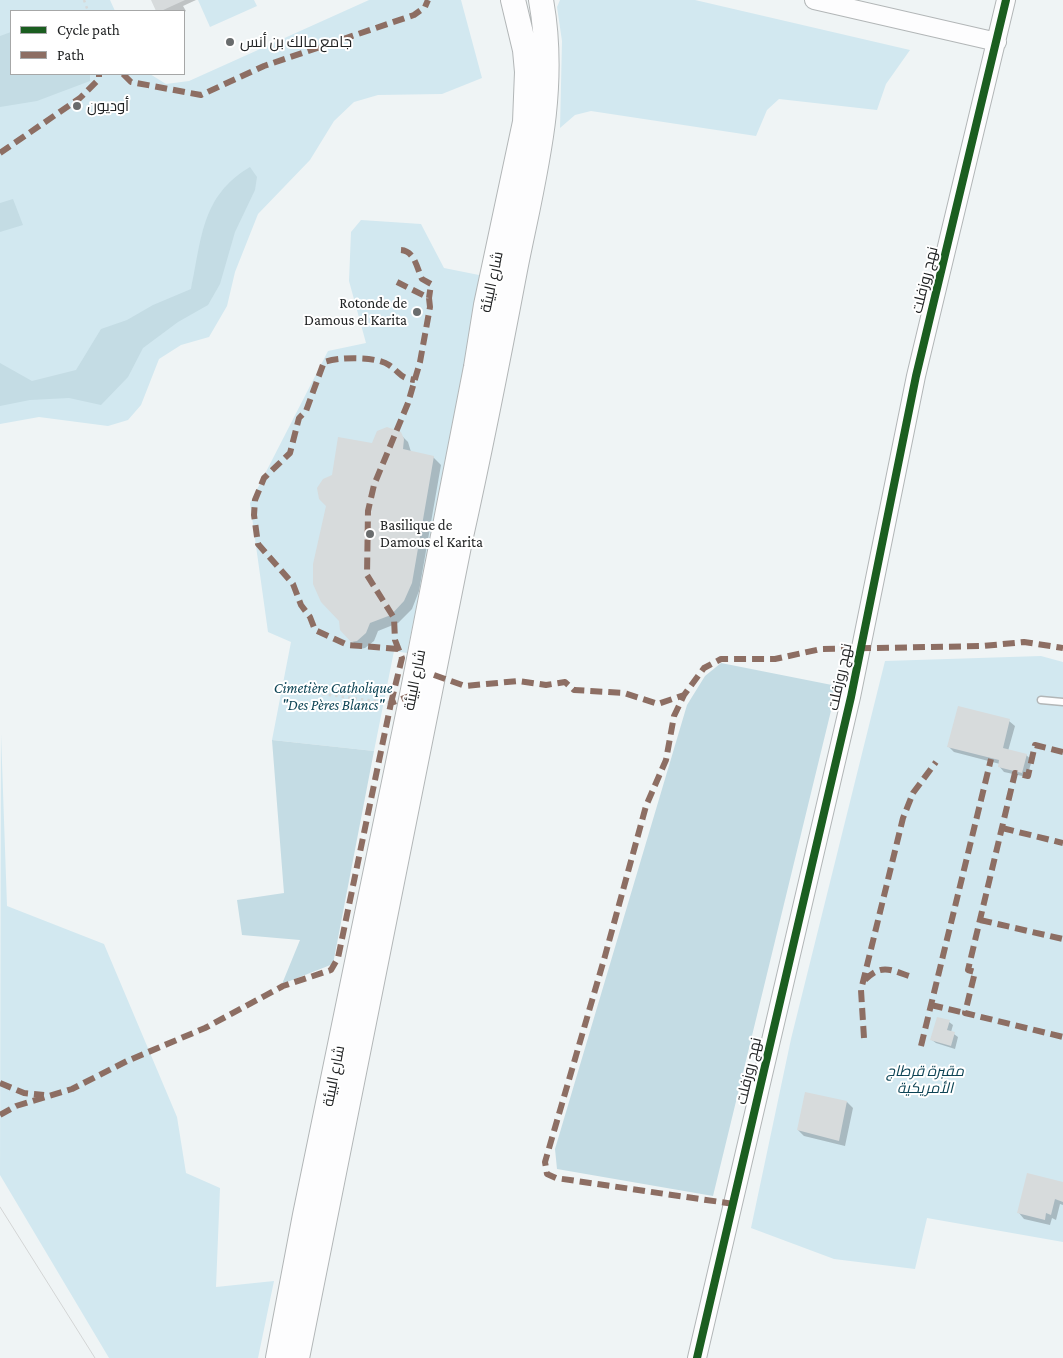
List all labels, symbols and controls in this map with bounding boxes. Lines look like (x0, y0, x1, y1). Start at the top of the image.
legend (10, 10, 185, 75)
text: Cycle path (57, 22, 120, 38)
place label: جامع مالك بن أنس (240, 33, 352, 51)
marker: جامع مالك بن أنس (224, 36, 236, 48)
text: Path (57, 47, 84, 63)
place label: أوديون (87, 97, 129, 115)
marker: أوديون (71, 100, 83, 112)
street label: نهج روزفلت (908, 245, 942, 315)
street label: شارع البيئة (477, 250, 507, 314)
place label: Rotonde de Damous el Karita (304, 294, 407, 329)
marker: Rotonde de Damous el Karita (411, 306, 423, 318)
place label: Basilique de Damous el Karita (380, 516, 483, 551)
marker: Basilique de Damous el Karita (364, 528, 376, 540)
street label: نهج روزفلت (824, 642, 856, 712)
street label: شارع البيئة (400, 648, 430, 712)
park label: Cimetière Catholique "Des Pères Blancs" (274, 679, 392, 714)
street label: نهج روزفلت (733, 1036, 765, 1106)
street label: شارع البيئة (319, 1044, 349, 1108)
park label: مقبرة قرطاج الأمريكية (886, 1062, 964, 1097)

